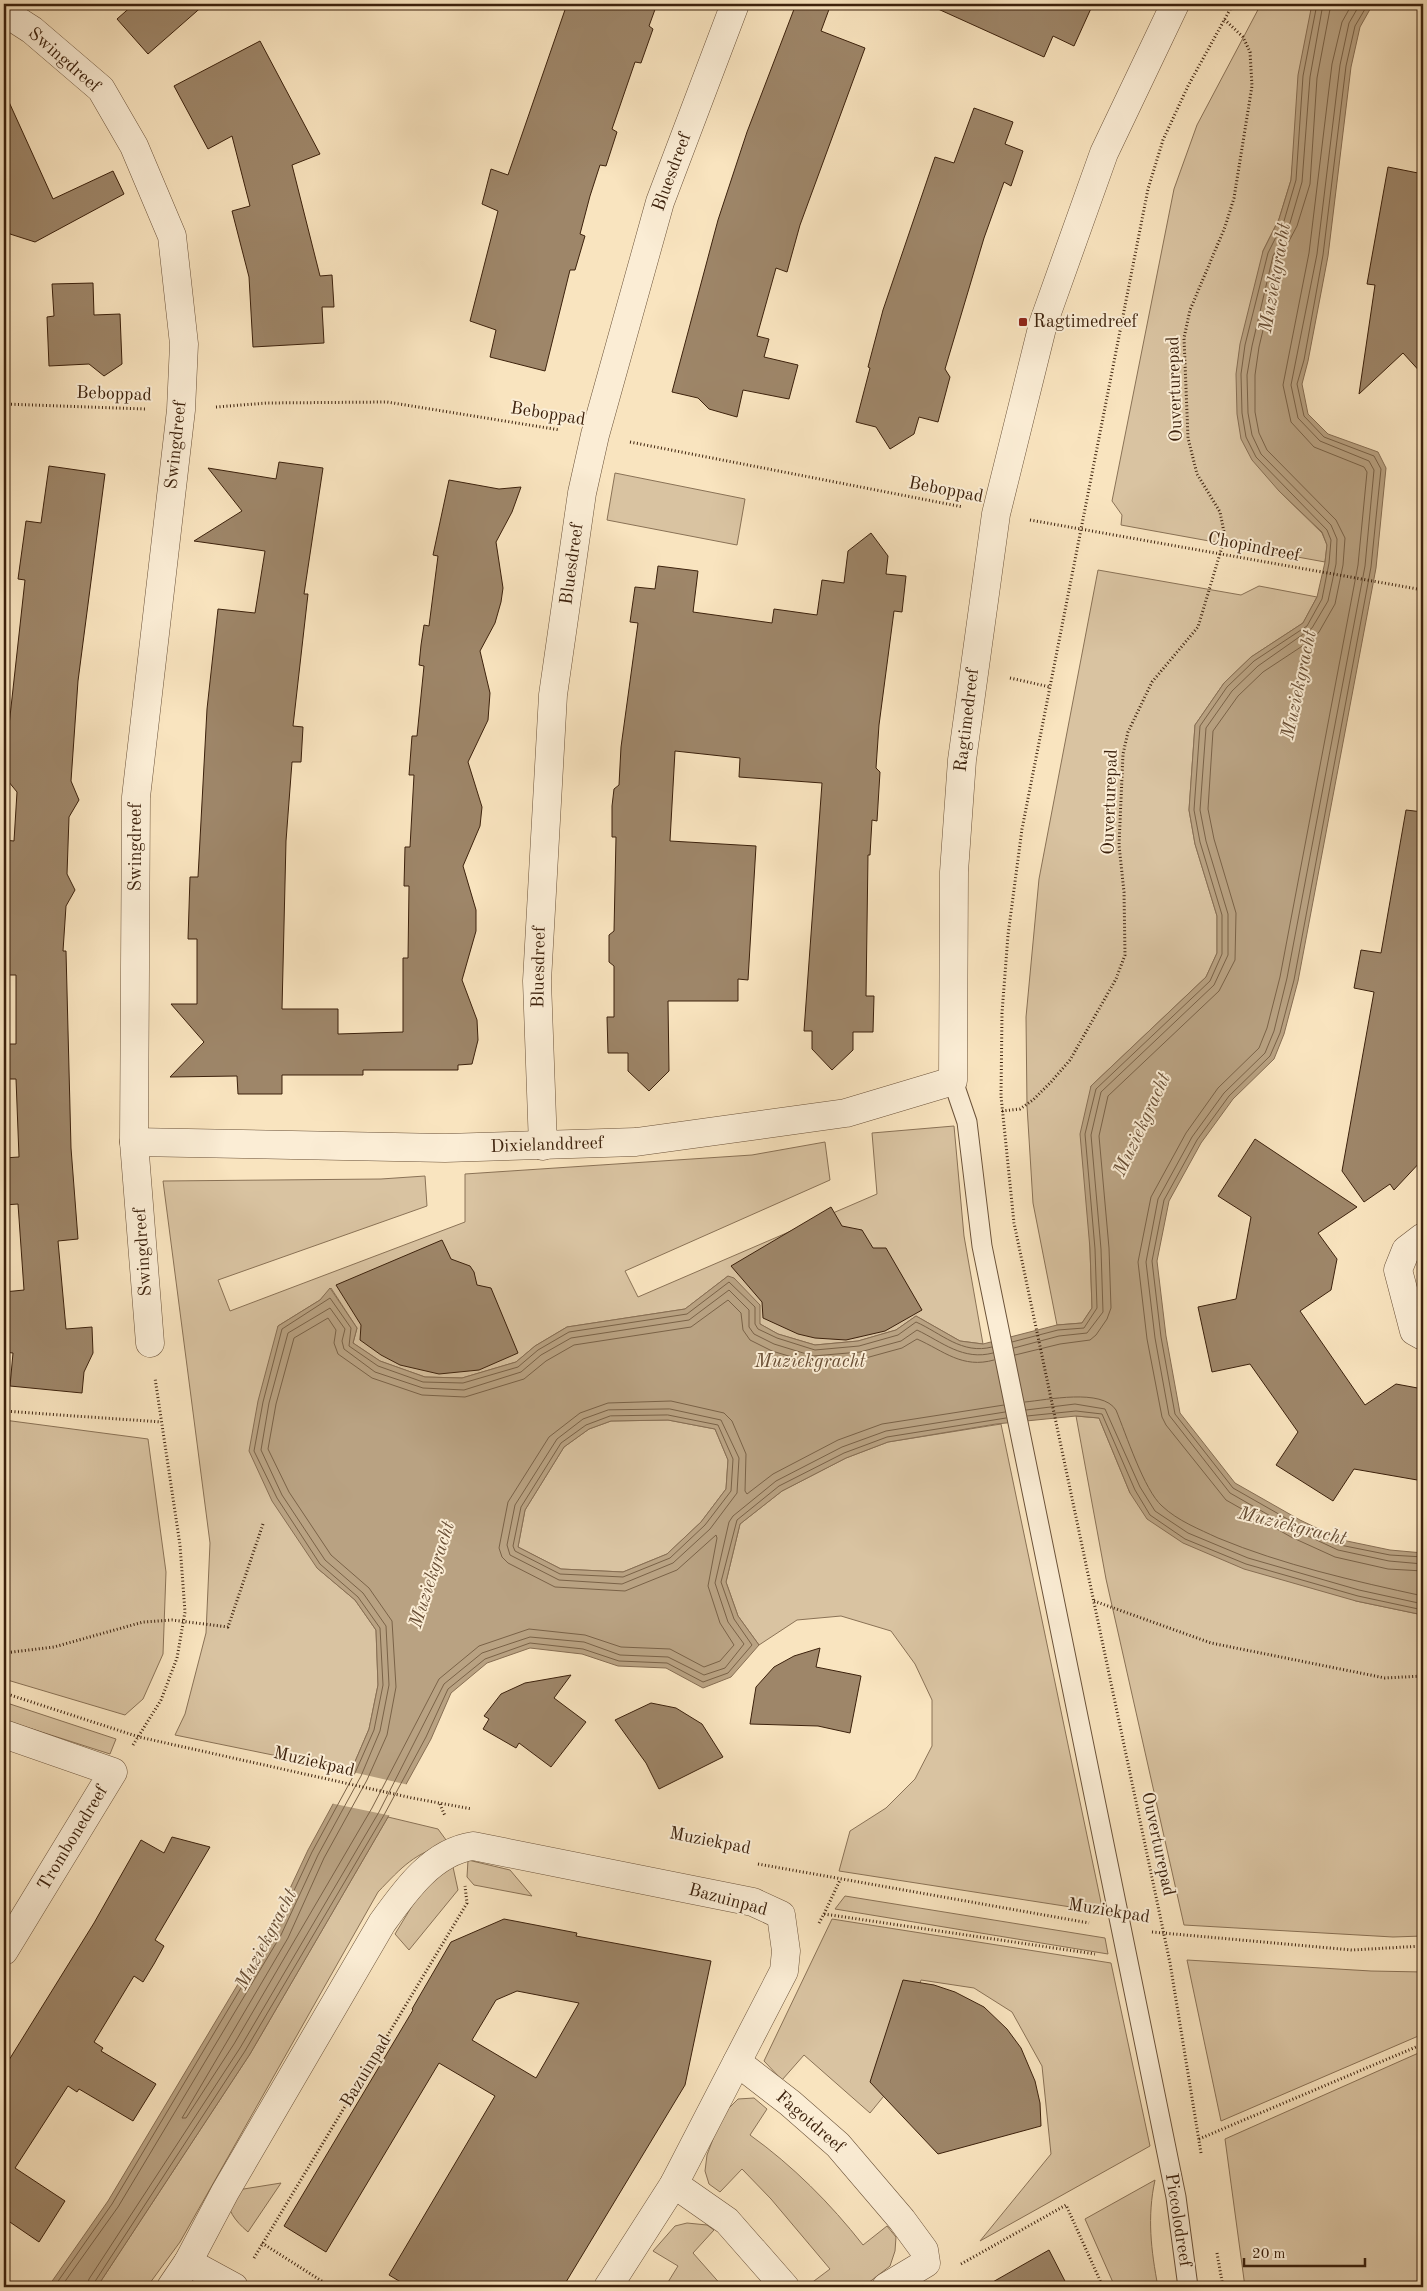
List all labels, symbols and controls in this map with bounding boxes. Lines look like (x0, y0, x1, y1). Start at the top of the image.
street label: Swingdreef (25, 24, 104, 97)
street label: Bluesdreef (649, 129, 695, 214)
water label: Muziekgracht (1257, 221, 1295, 335)
place label: Ragtimedreef (1033, 313, 1139, 331)
marker: Ragtimedreef (1017, 316, 1029, 328)
street label: Ouverturepad (1164, 336, 1186, 442)
street label: Beboppad (76, 384, 152, 404)
street label: Swingdreef (162, 399, 190, 490)
street label: Beboppad (509, 399, 587, 429)
street label: Beboppad (907, 474, 985, 506)
street label: Bluesdreef (557, 521, 587, 606)
street label: Chopindreef (1206, 529, 1303, 565)
water label: Muziekgracht (1279, 628, 1321, 742)
street label: Ragtimedreef (952, 666, 982, 773)
street label: Ouverturepad (1099, 749, 1121, 855)
street label: Swingdreef (127, 802, 145, 891)
street label: Bluesdreef (529, 925, 549, 1008)
water label: Muziekgracht (1111, 1070, 1175, 1180)
street label: Dixielanddreef (490, 1134, 605, 1156)
street label: Swingdreef (131, 1206, 155, 1297)
water label: Muziekgracht (754, 1353, 866, 1372)
water label: Muziekgracht (1235, 1504, 1349, 1550)
water label: Muziekgracht (407, 1518, 459, 1632)
street label: Muziekpad (272, 1744, 356, 1780)
street label: Trombonedreef (35, 1782, 112, 1894)
street label: Ouverturepad (1138, 1790, 1178, 1898)
street label: Muziekpad (668, 1824, 752, 1858)
street label: Bazuinpad (687, 1881, 769, 1919)
water label: Muziekgracht (232, 1886, 302, 1994)
street label: Muziekpad (1067, 1896, 1151, 1926)
street label: Bazuinpad (337, 2032, 395, 2110)
street label: Fagotdreef (772, 2088, 848, 2157)
street label: Piccolodreef (1162, 2172, 1194, 2269)
scale bar (1244, 2236, 1366, 2268)
text: 20 m (1252, 2247, 1286, 2262)

